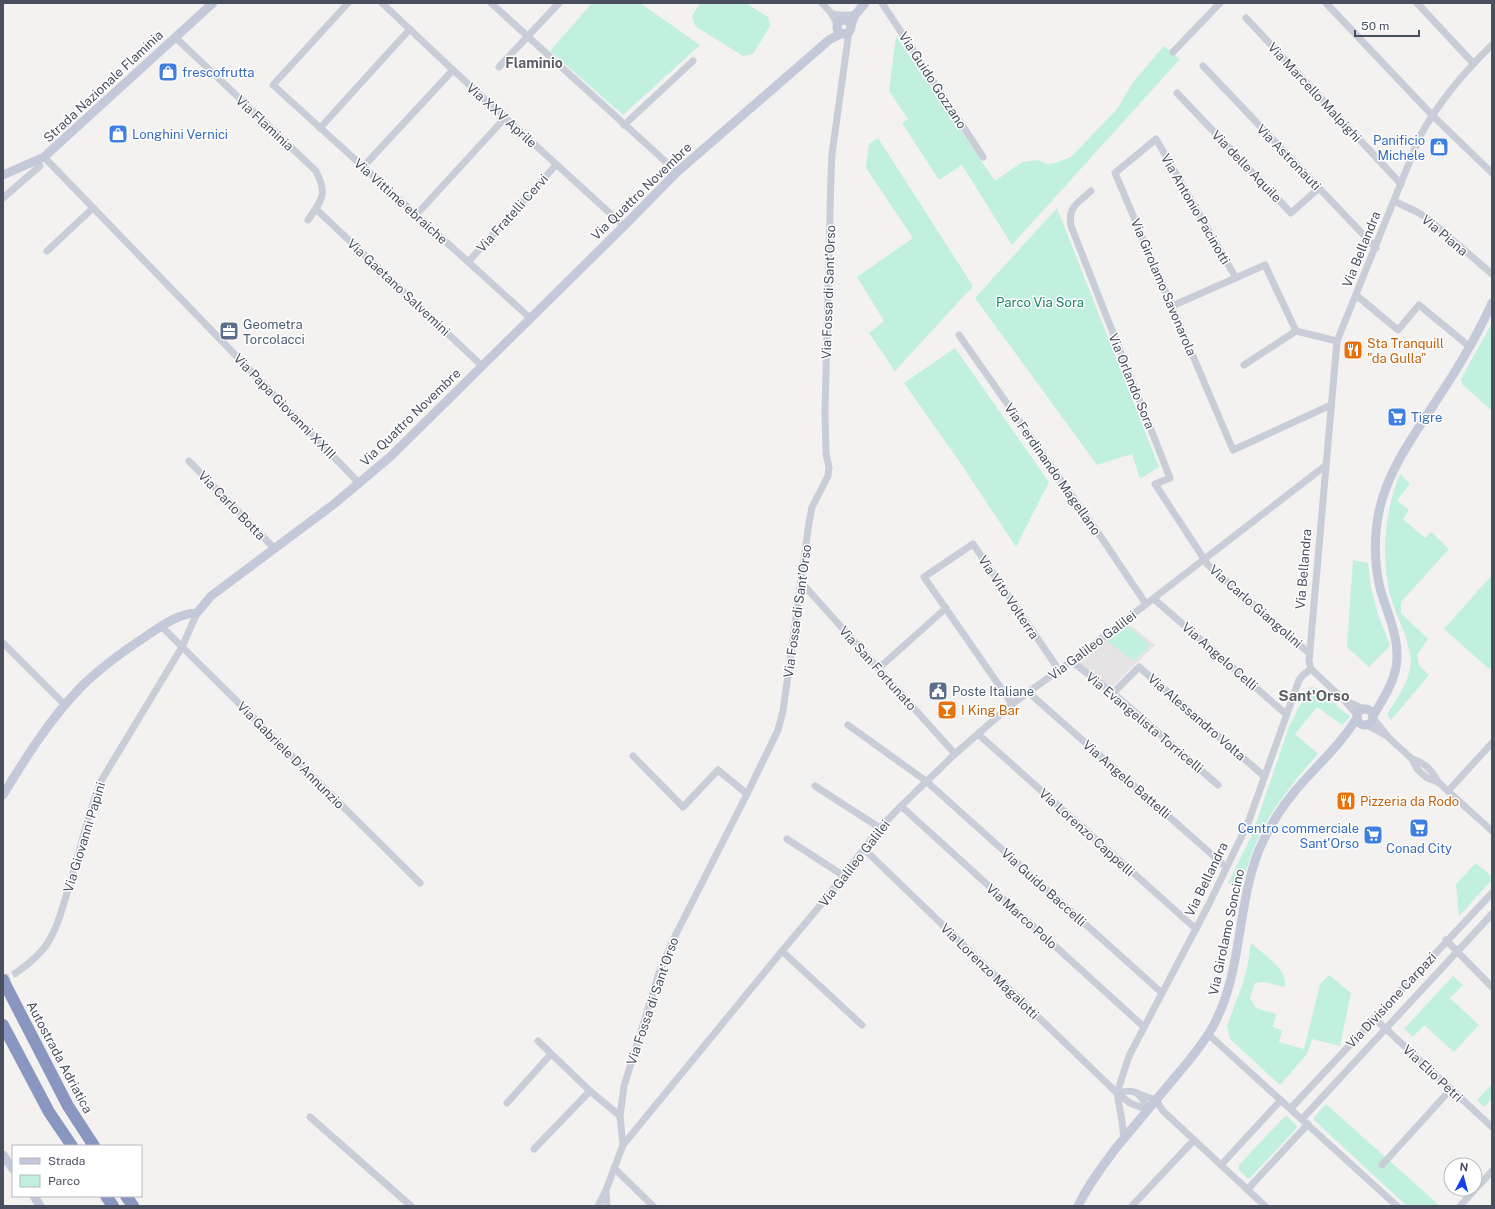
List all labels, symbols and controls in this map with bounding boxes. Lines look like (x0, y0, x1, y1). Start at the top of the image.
scale bar (1355, 12, 1419, 38)
text: 50 m (1361, 19, 1389, 33)
street label: Strada Nazionale Flaminia (41, 27, 166, 146)
street label: Via Guido Gozzano (896, 29, 969, 131)
street label: Via Marcello Malpighi (1265, 40, 1365, 145)
district label: Flaminio (505, 55, 563, 71)
shop icon: frescofrutta (157, 61, 179, 83)
place label: frescofrutta (182, 65, 255, 80)
street label: Via XXV Aprile (464, 80, 540, 151)
street label: Via Flaminia (233, 93, 297, 154)
street label: Via Astronauti (1253, 121, 1324, 193)
shop icon: Longhini Vernici (107, 123, 129, 145)
place label: Longhini Vernici (132, 127, 228, 142)
street label: Via delle Aquile (1209, 127, 1285, 205)
place label: Panificio Michele (1373, 133, 1425, 163)
shop icon: Panificio Michele (1428, 136, 1450, 158)
street label: Via Quattro Novembre (588, 140, 695, 243)
street label: Via Antonio Pacinotti (1158, 151, 1233, 267)
street label: Via Vittime ebraiche (351, 155, 450, 247)
street label: Via Fratelli Cervi (474, 171, 551, 255)
street label: Via Bellandra (1339, 209, 1384, 289)
street label: Via Piana (1419, 212, 1471, 259)
street label: Via Girolamo Savonarola (1128, 216, 1199, 358)
street label: Via Fossa di Sant'Orso (819, 225, 838, 359)
street label: Via Gaetano Salvemini (344, 236, 453, 339)
park label: Parco Via Sora (996, 295, 1084, 310)
place label: Geometra Torcolacci (243, 317, 305, 347)
office icon: Geometra Torcolacci (218, 320, 240, 342)
street label: Via Orlando Sora (1106, 331, 1158, 431)
place label: Sta Tranquill "da Gulla" (1367, 336, 1444, 366)
restaurant icon: Sta Tranquill "da Gulla" (1342, 339, 1364, 361)
street label: Via Papa Giovanni XXIII (231, 351, 339, 462)
street label: Via Quattro Novembre (357, 366, 464, 469)
street label: Via Ferdinando Magellano (1001, 401, 1104, 538)
supermarket icon: Tigre (1386, 406, 1408, 428)
place label: Tigre (1411, 410, 1442, 425)
street label: Via Carlo Botta (195, 468, 268, 543)
street label: Via Bellandra (1293, 528, 1314, 610)
street label: Via Fossa di Sant'Orso (781, 544, 814, 679)
street label: Via Vito Volterra (975, 553, 1042, 642)
street label: Via Carlo Giangolini (1206, 562, 1305, 651)
street label: Via Galileo Galilei (1046, 608, 1139, 683)
street label: Via Angelo Celli (1179, 619, 1261, 693)
street label: Via San Fortunato (836, 623, 919, 713)
street label: Via Evangelista Torricelli (1083, 669, 1206, 776)
street label: Via Alessandro Volta (1145, 671, 1249, 764)
public building icon: Poste Italiane (927, 680, 949, 702)
place label: Poste Italiane (952, 684, 1034, 699)
district label: Sant'Orso (1278, 687, 1350, 704)
street label: Via Gabriele D'Annunzio (234, 699, 347, 812)
bar icon: I King Bar (936, 699, 958, 721)
place label: I King Bar (961, 703, 1020, 718)
street label: Via Angelo Battelli (1080, 737, 1174, 822)
street label: Via Giovanni Papini (61, 780, 108, 894)
street label: Via Lorenzo Cappelli (1036, 786, 1137, 879)
restaurant icon: Pizzeria da Rodo (1335, 790, 1357, 812)
place label: Pizzeria da Rodo (1360, 794, 1459, 809)
street label: Via Galileo Galilei (816, 817, 893, 910)
supermarket icon: Conad City (1408, 817, 1430, 839)
place label: Centro commerciale Sant'Orso (1238, 821, 1359, 851)
supermarket icon: Centro commerciale Sant'Orso (1362, 824, 1384, 846)
street label: Via Bellandra (1182, 840, 1231, 919)
place label: Conad City (1386, 841, 1452, 856)
street label: Via Guido Baccelli (998, 845, 1089, 929)
street label: Via Girolamo Soncino (1206, 867, 1247, 997)
street label: Via Marco Polo (983, 881, 1060, 952)
street label: Via Lorenzo Magalotti (938, 921, 1042, 1022)
street label: Via Fossa di Sant'Orso (624, 935, 681, 1067)
street label: Via Divisione Carpazi (1343, 950, 1439, 1051)
street label: Autostrada Adriatica (24, 999, 96, 1116)
street label: Via Elio Petri (1400, 1042, 1466, 1105)
legend (12, 1145, 142, 1197)
text: Strada (48, 1154, 85, 1168)
north arrow (1443, 1157, 1483, 1197)
text: N (1459, 1161, 1469, 1173)
text: Parco (48, 1174, 80, 1188)

